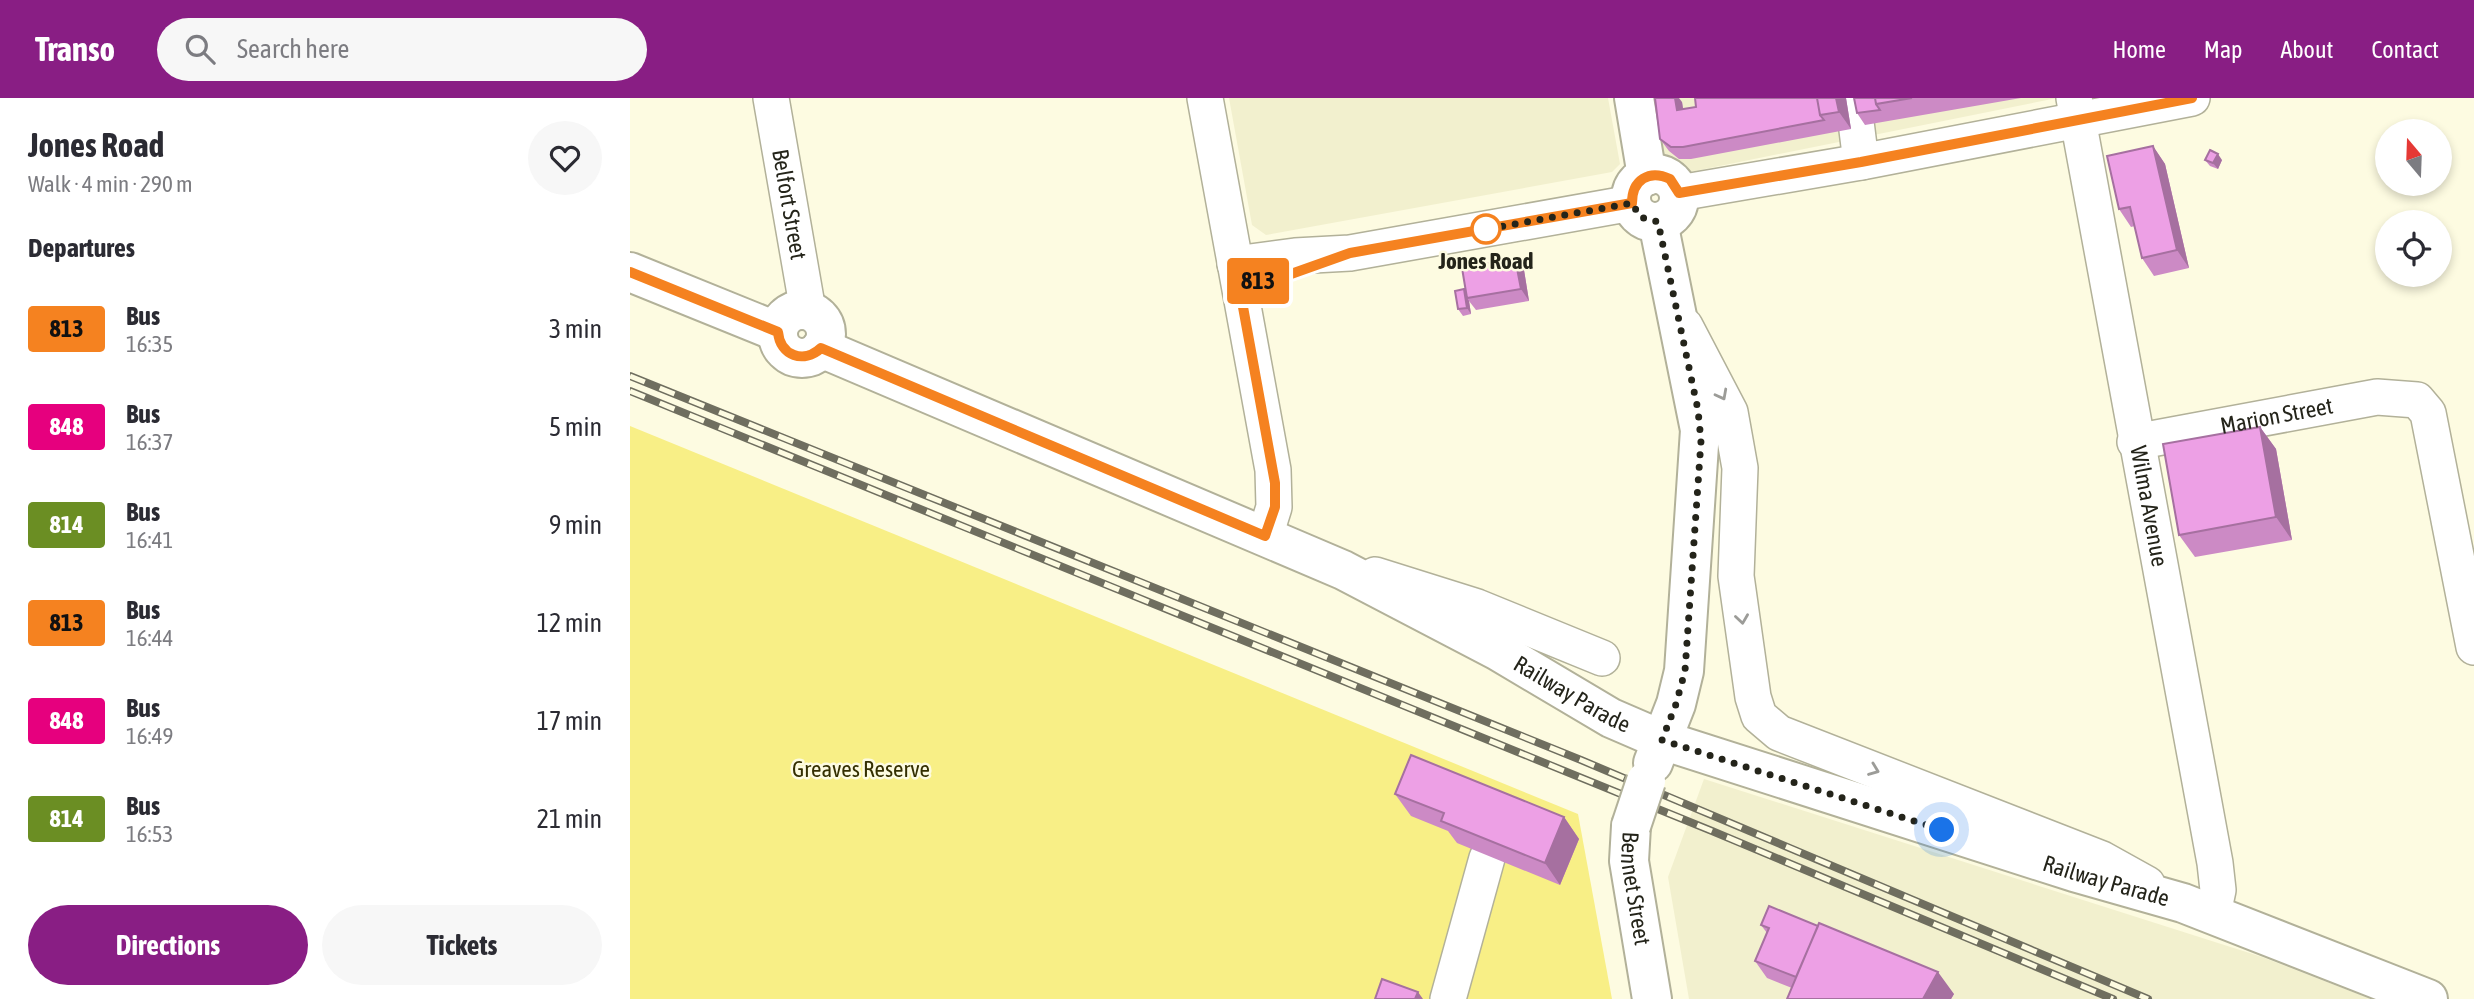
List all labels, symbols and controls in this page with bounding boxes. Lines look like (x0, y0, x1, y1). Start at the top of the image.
search box (157, 18, 647, 81)
text: Transo (35, 30, 115, 68)
icon: search (181, 30, 219, 68)
text: Search here (237, 34, 349, 64)
text: Home (2112, 36, 2166, 63)
text: Map (2204, 36, 2242, 63)
text: About (2280, 36, 2333, 63)
text: Contact (2371, 36, 2439, 63)
north arrow (2375, 119, 2452, 196)
map controls (2375, 119, 2452, 287)
button: heart (528, 121, 602, 195)
text: Jones Road (28, 126, 164, 164)
street label: Belfort Street (767, 147, 812, 262)
text: Walk · 4 min · 290 m (28, 171, 192, 197)
button: locate (2375, 210, 2452, 287)
marker: Jones Road (1471, 214, 1501, 244)
text: Departures (28, 233, 135, 263)
place label: Jones Road (1438, 248, 1534, 274)
line badge: 813 (1218, 258, 1298, 304)
text: 813 (1241, 267, 1275, 294)
text: Bus (126, 301, 160, 331)
text: 3 min (549, 314, 602, 344)
text: 813 (50, 315, 83, 342)
text: 16:35 (126, 331, 173, 357)
one-way arrow (1714, 388, 1728, 400)
street label: Marion Street (2218, 392, 2335, 439)
text: Bus (126, 399, 160, 429)
text: 5 min (549, 412, 602, 442)
text: 848 (50, 413, 83, 440)
text: 16:37 (126, 429, 173, 455)
street label: Wilma Avenue (2125, 444, 2173, 569)
text: Bus (126, 497, 160, 527)
text: 9 min (549, 510, 602, 540)
text: 814 (50, 511, 83, 538)
text: 16:41 (126, 527, 173, 553)
text: Bus (126, 595, 160, 625)
text: 12 min (537, 608, 602, 638)
text: 813 (50, 609, 83, 636)
one-way arrow (1734, 613, 1749, 625)
text: 16:44 (126, 625, 173, 651)
street label: Railway Parade (1509, 650, 1634, 738)
text: Bus (126, 693, 160, 723)
text: 17 min (537, 706, 602, 736)
text: 848 (50, 707, 83, 734)
text: 16:49 (126, 723, 173, 749)
park label: Greaves Reserve (792, 756, 930, 782)
one-way arrow (1867, 762, 1879, 776)
text: Bus (126, 791, 160, 821)
text: 21 min (537, 804, 602, 834)
text: 814 (50, 805, 83, 832)
your location (1924, 812, 1959, 847)
text: 16:53 (126, 821, 173, 847)
street label: Bennet Street (1616, 831, 1656, 947)
street label: Railway Parade (2040, 850, 2172, 911)
button: Directions (28, 905, 308, 985)
button: Tickets (322, 905, 602, 985)

